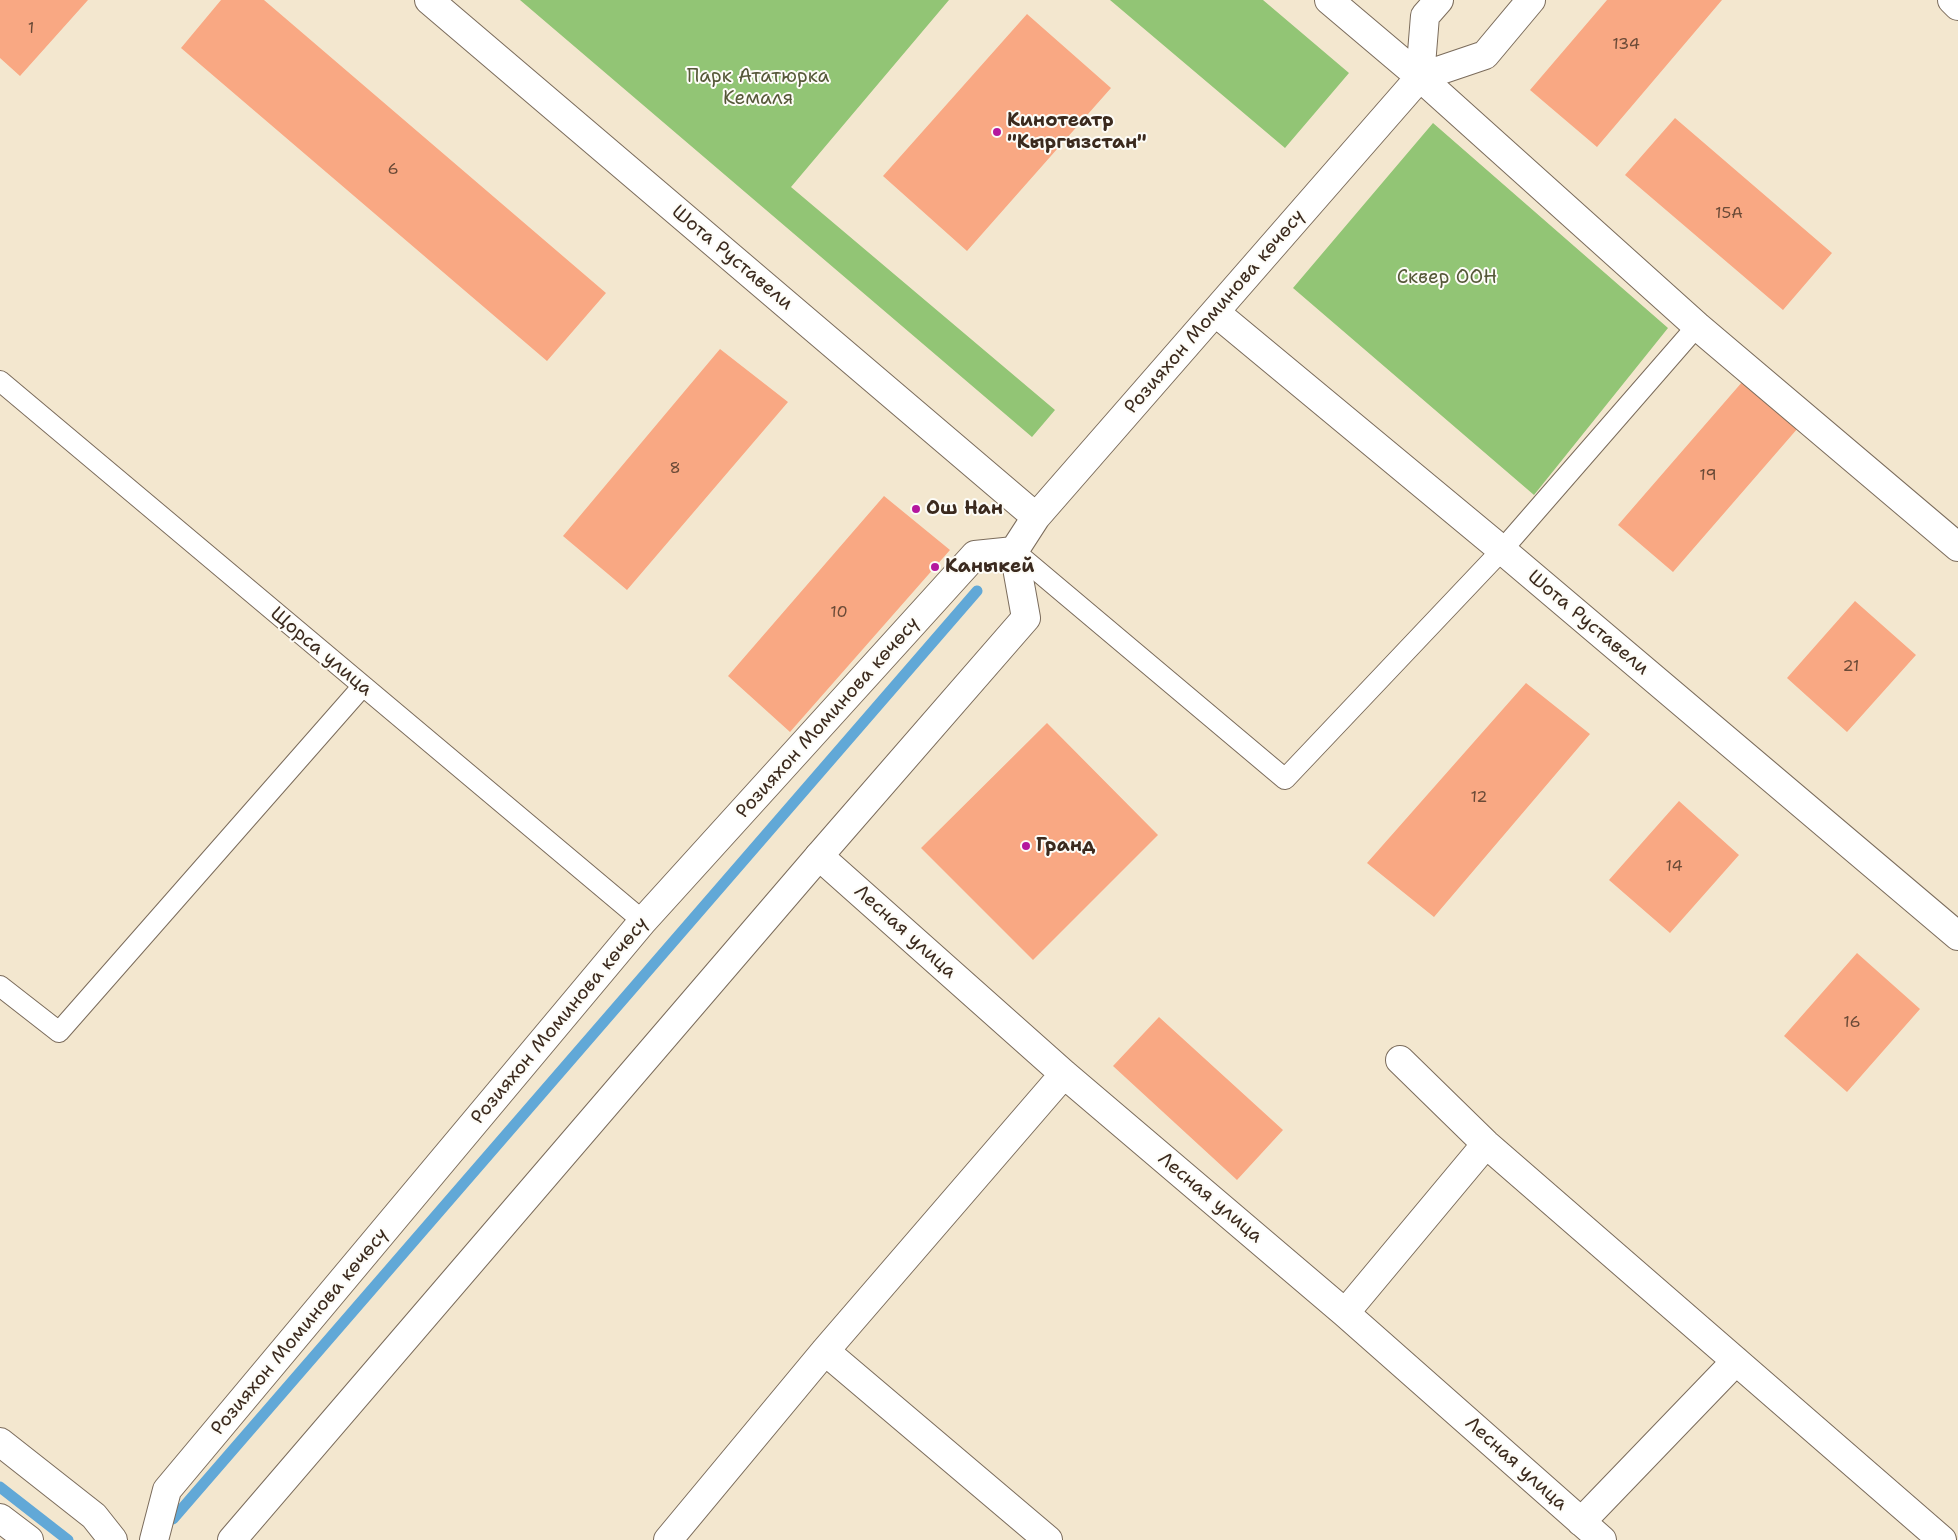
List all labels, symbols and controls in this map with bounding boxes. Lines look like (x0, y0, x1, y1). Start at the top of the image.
house number: 1 (28, 19, 34, 39)
house number: 134 (1612, 35, 1640, 55)
park label: Парк Ататюрка Кемаля (687, 66, 829, 110)
place label: Кинотеатр "Кыргызстан" (1007, 110, 1147, 154)
marker: Кинотеатр "Кыргызстан" (991, 126, 1003, 138)
house number: 6 (387, 160, 399, 180)
street label: Шота Руставели (667, 201, 797, 315)
house number: 15А (1715, 204, 1743, 224)
street label: Розияхон Моминова көчөсү (1120, 205, 1310, 419)
park label: Сквер ООН (1397, 267, 1497, 289)
house number: 8 (669, 459, 681, 479)
house number: 19 (1699, 466, 1717, 486)
place label: Ош Нан (926, 498, 1003, 520)
marker: Ош Нан (910, 503, 922, 515)
place label: Каныкей (945, 556, 1034, 578)
marker: Каныкей (929, 561, 941, 573)
street label: Шота Руставели (1523, 566, 1653, 680)
street label: Щорса улица (265, 603, 377, 701)
house number: 10 (830, 603, 848, 623)
street label: Розияхон Моминова көчөсү (732, 613, 924, 823)
house number: 21 (1842, 657, 1860, 677)
house number: 12 (1470, 788, 1488, 808)
place label: Гранд (1036, 835, 1095, 857)
marker: Гранд (1020, 840, 1032, 852)
house number: 14 (1665, 857, 1683, 877)
street label: Лесная улица (849, 880, 961, 984)
street label: Розияхон Моминова көчөсү (467, 913, 653, 1129)
house number: 16 (1843, 1013, 1861, 1033)
street label: Лесная улица (1153, 1148, 1267, 1248)
street label: Розияхон Моминова көчөсү (207, 1224, 393, 1440)
street label: Лесная улица (1460, 1412, 1572, 1516)

